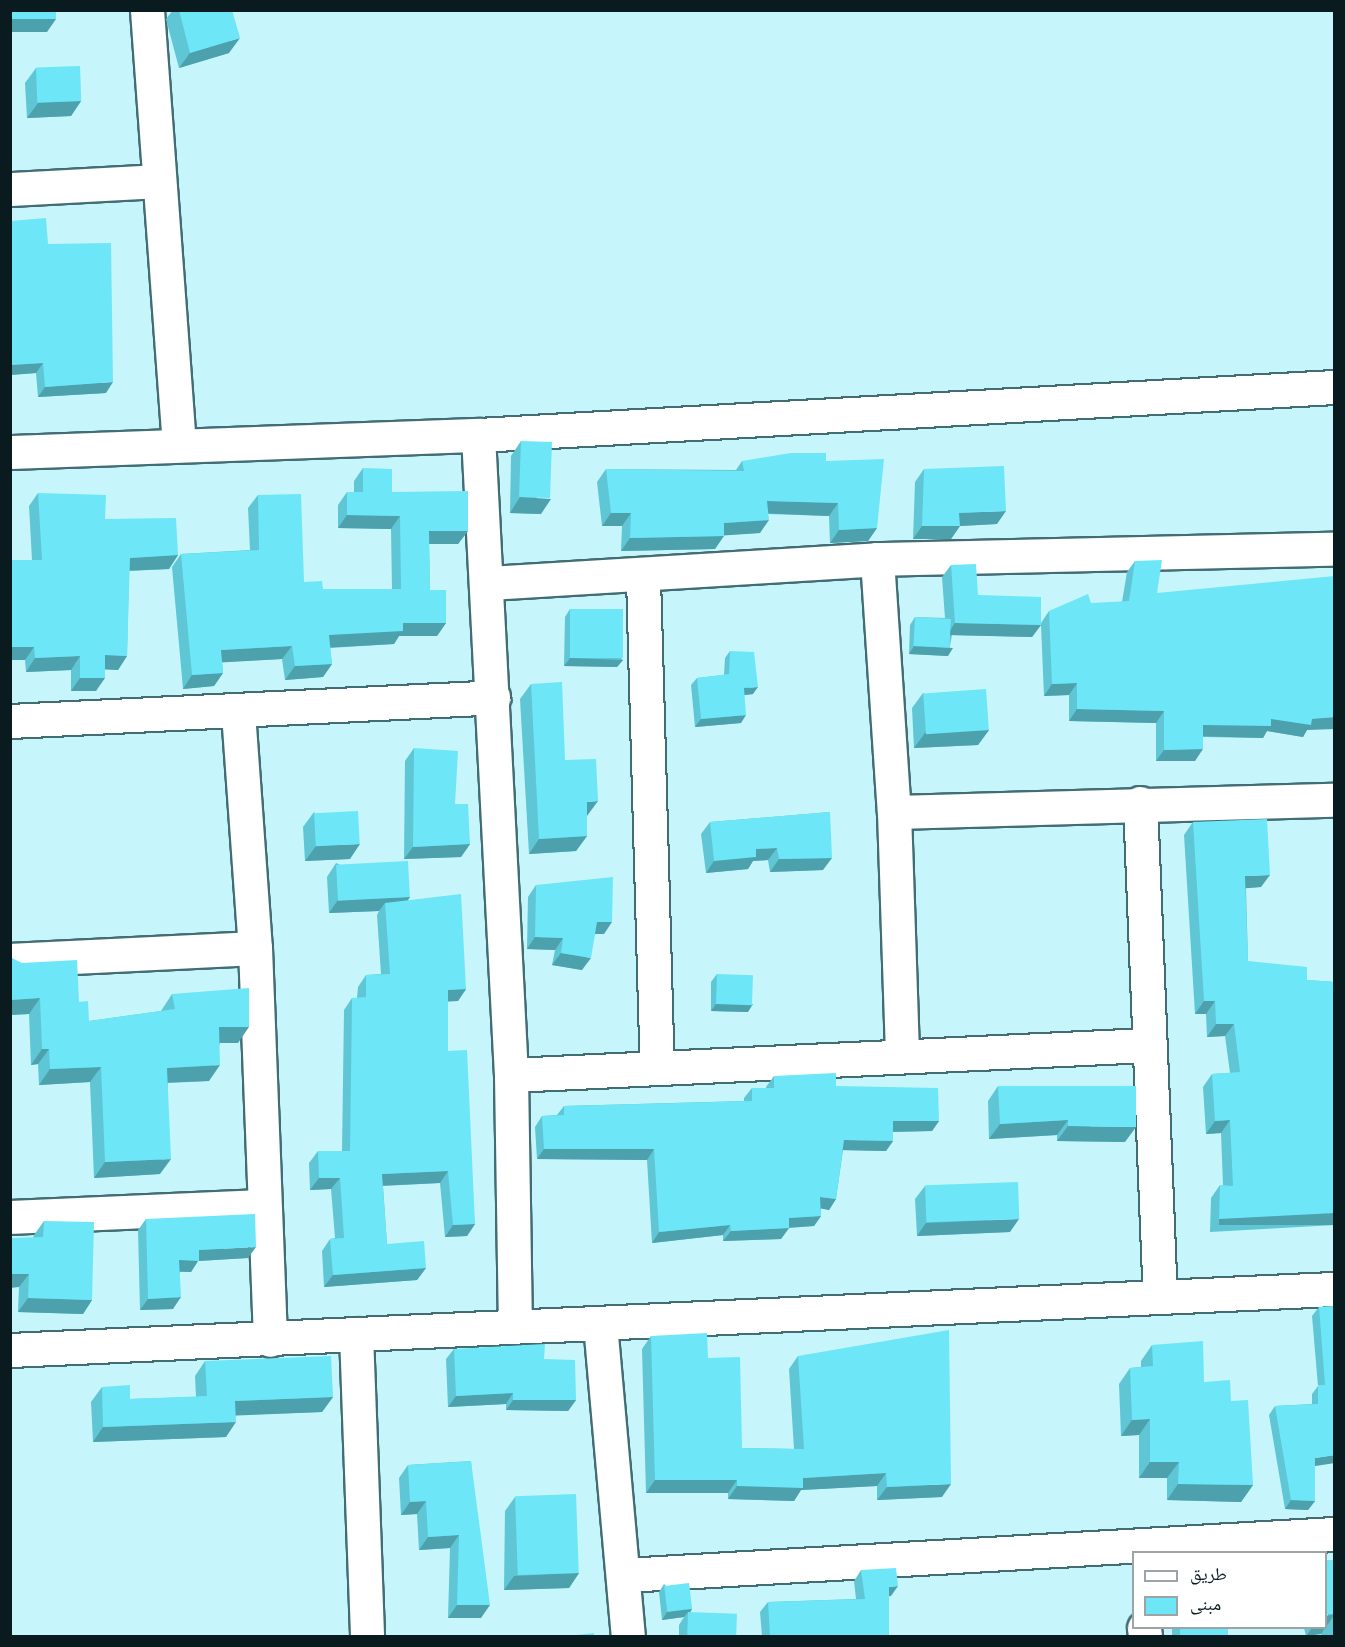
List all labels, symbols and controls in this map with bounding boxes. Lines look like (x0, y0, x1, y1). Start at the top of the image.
legend (1132, 1551, 1327, 1629)
text: طريق (1190, 1562, 1227, 1586)
text: مبنى (1190, 1592, 1221, 1616)

